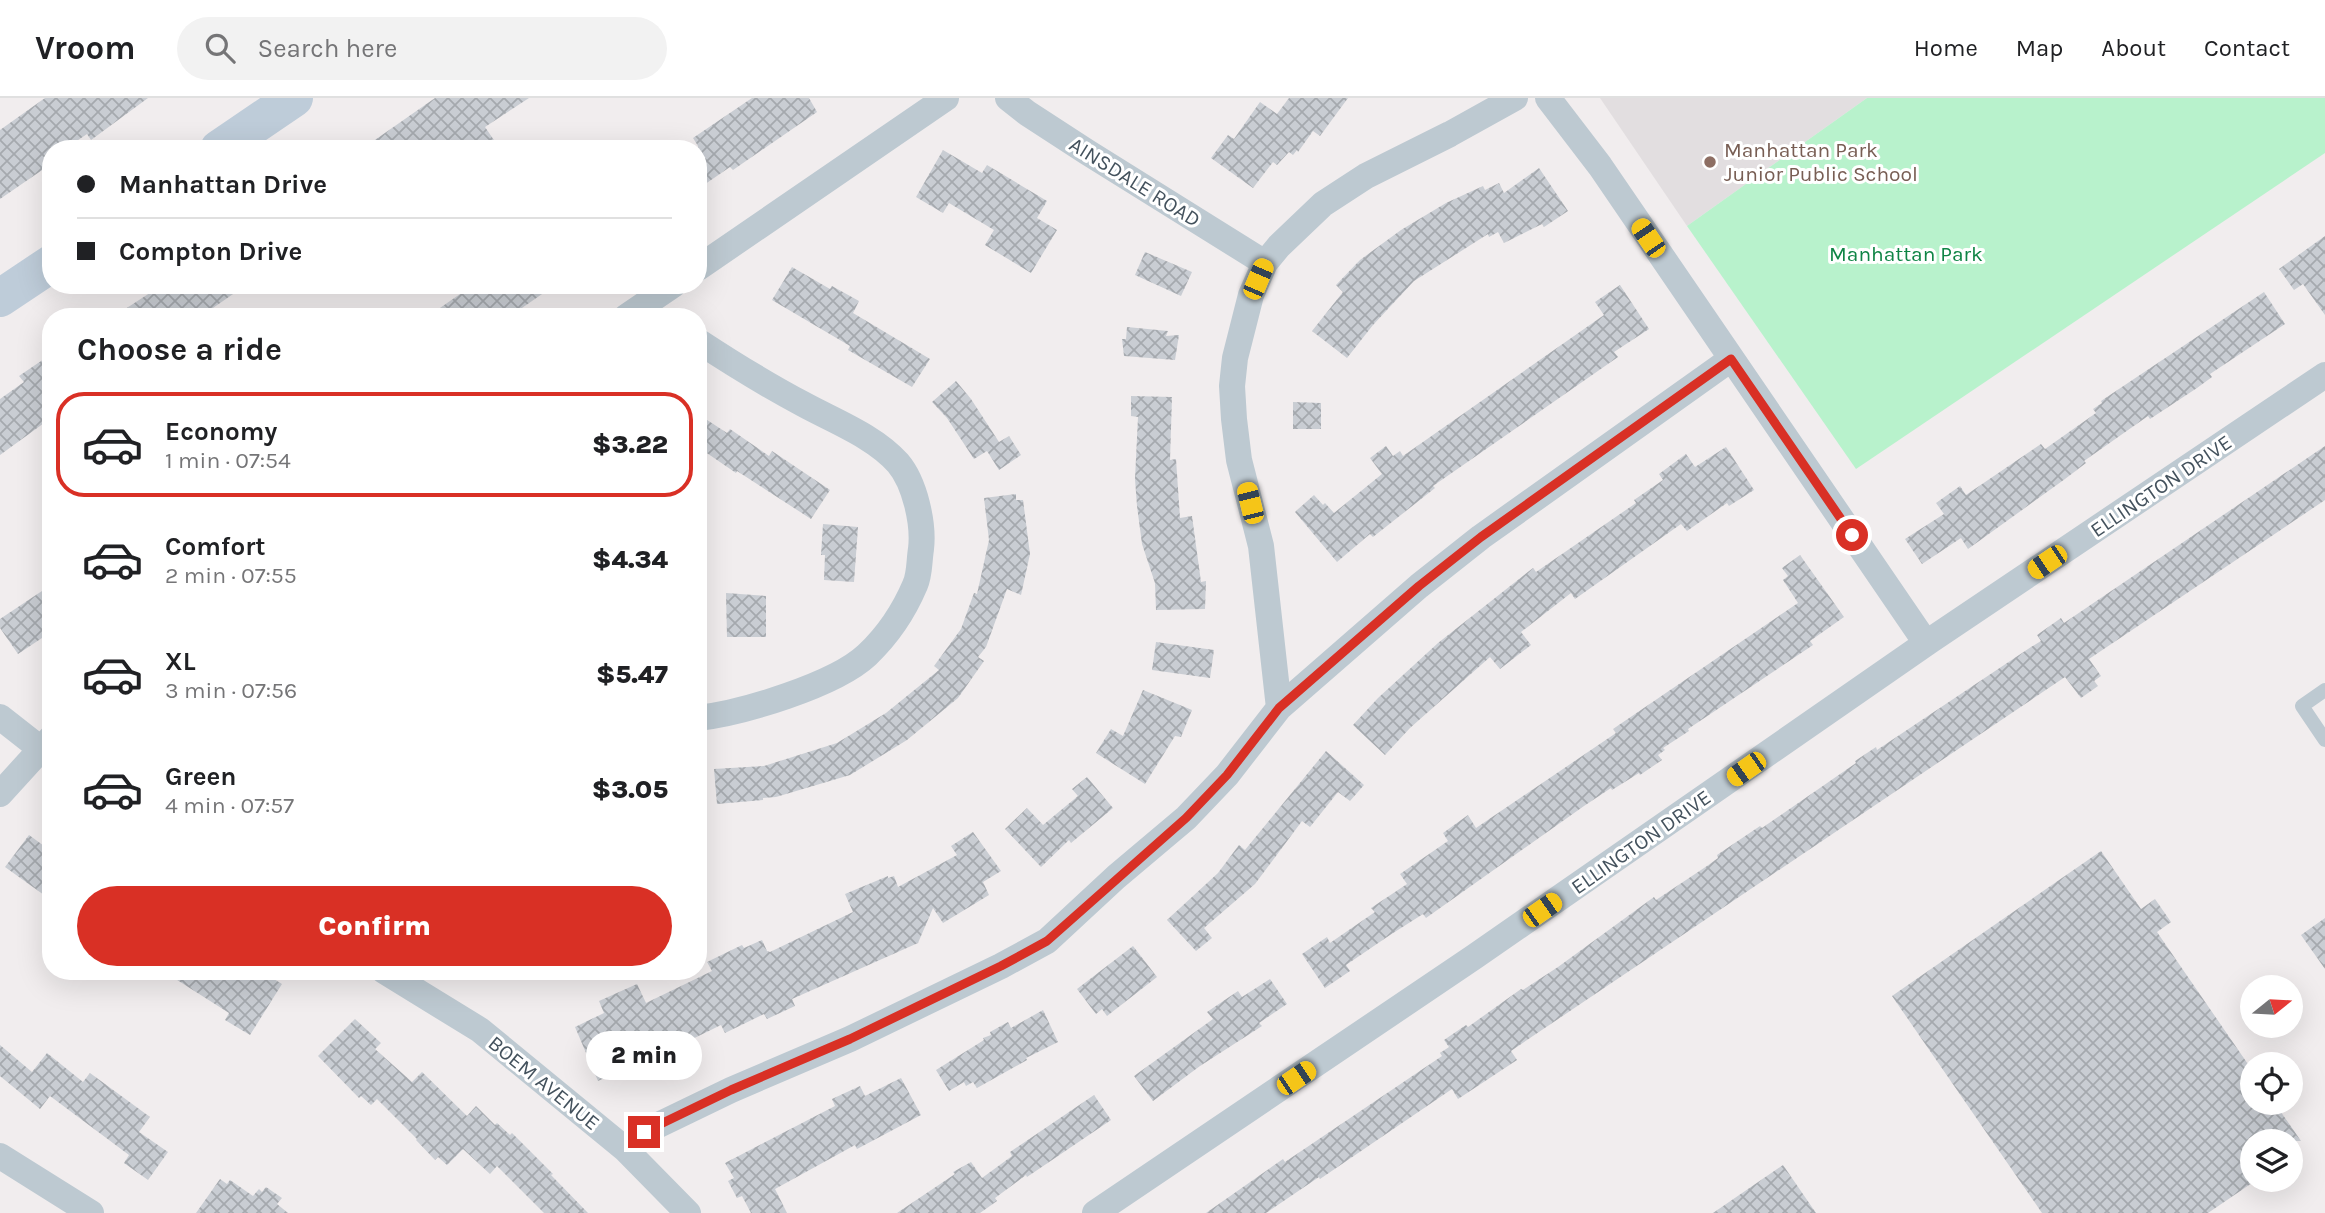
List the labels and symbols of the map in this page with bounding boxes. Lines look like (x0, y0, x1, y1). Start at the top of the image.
street label: AINSDALE ROAD (1065, 132, 1205, 232)
place label: Manhattan Park Junior Public School (1724, 138, 1918, 186)
marker: Manhattan Park Junior Public School (1702, 154, 1718, 170)
car (1628, 215, 1669, 261)
park label: Manhattan Park (1829, 242, 1983, 266)
car (1241, 256, 1276, 302)
street label: ELLINGTON DRIVE (2086, 430, 2236, 542)
car (1235, 480, 1266, 526)
route start (1836, 519, 1868, 551)
car (2024, 542, 2071, 582)
car (1723, 748, 1770, 790)
street label: ELLINGTON DRIVE (1567, 785, 1715, 899)
car (1519, 889, 1566, 931)
north arrow (2240, 975, 2303, 1038)
callout: 2 min (586, 1030, 702, 1080)
street label: BOEM AVENUE (484, 1031, 604, 1135)
car (1273, 1058, 1320, 1098)
route end (628, 1116, 660, 1148)

